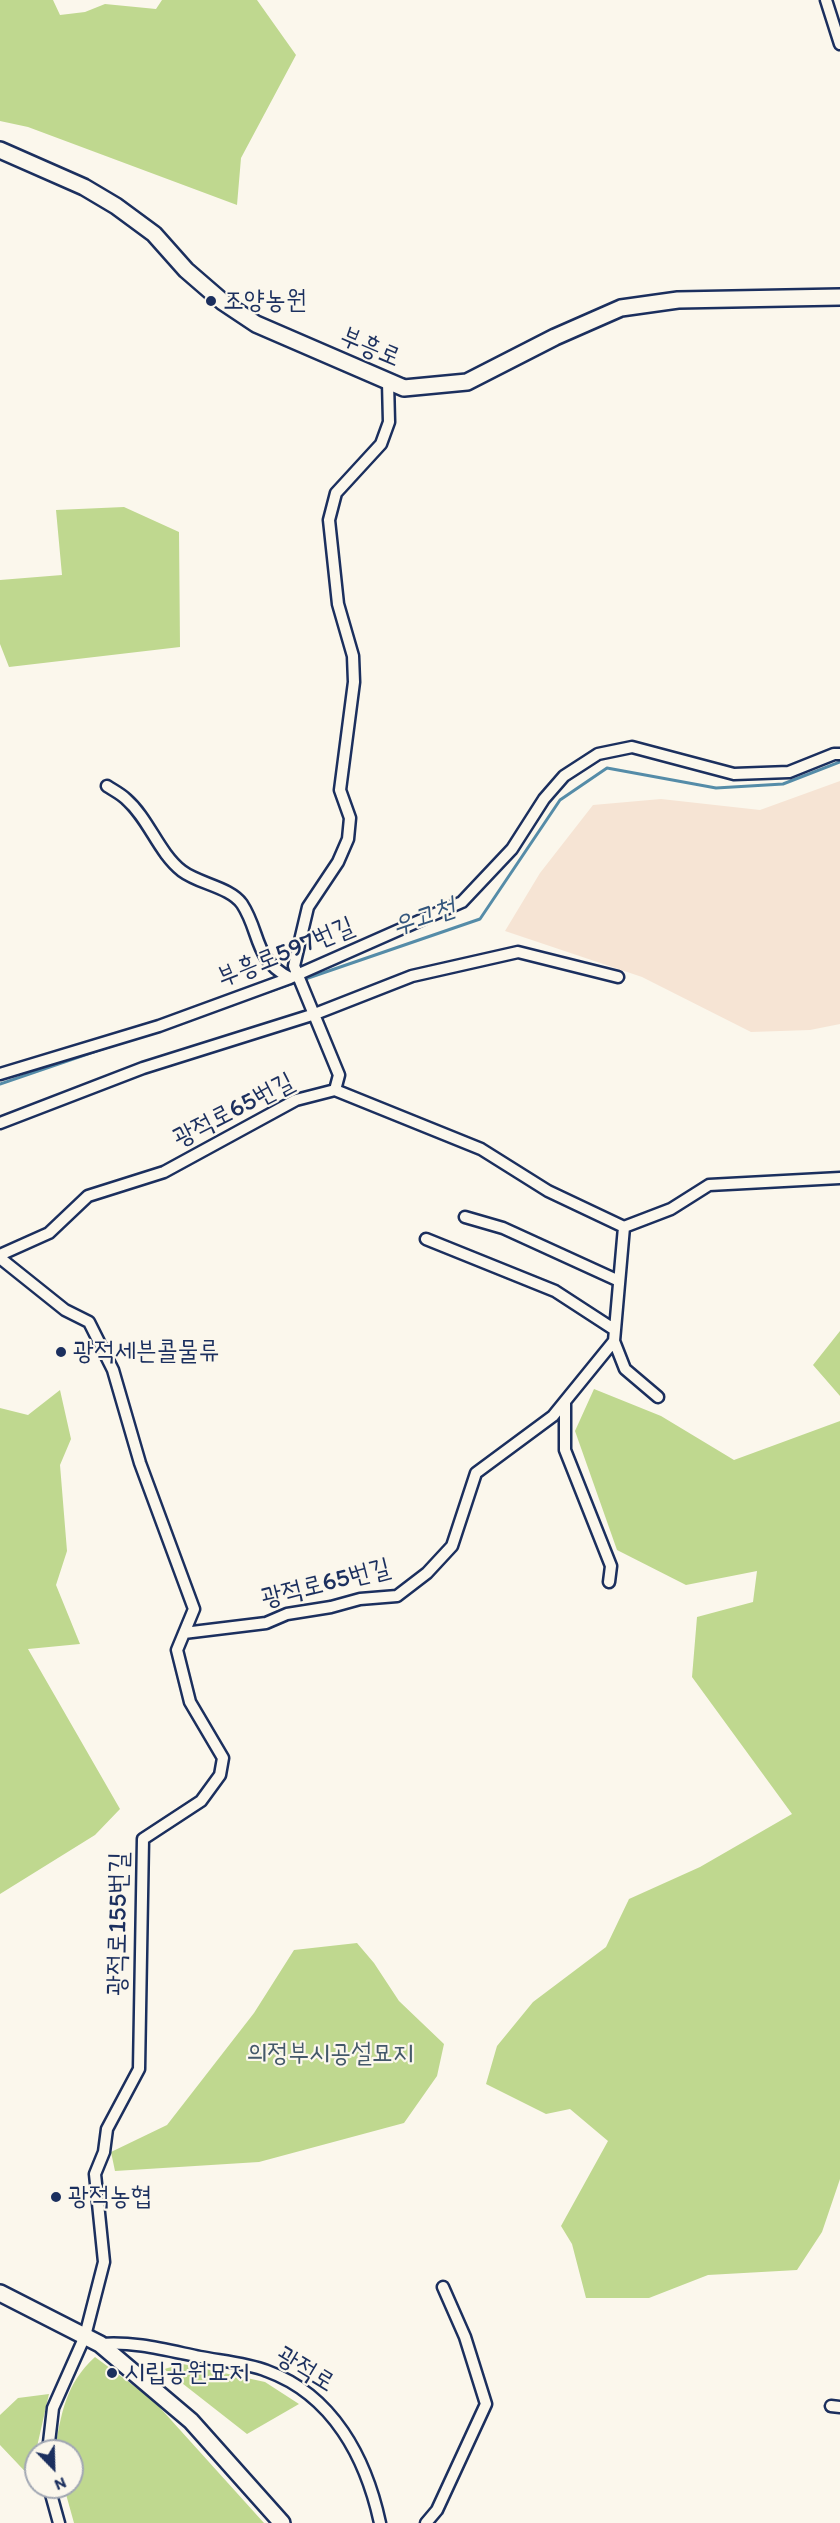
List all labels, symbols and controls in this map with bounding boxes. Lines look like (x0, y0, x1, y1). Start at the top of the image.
place label: 조양농원 (223, 285, 307, 317)
marker: 조양농원 (204, 294, 218, 308)
street label: 부흥로 (335, 321, 405, 375)
water label: 우고천 (388, 892, 460, 944)
street label: 부흥로597번길 (213, 911, 359, 995)
street label: 광적로65번길 (168, 1067, 300, 1155)
place label: 광적세븐콜물류 (73, 1336, 219, 1368)
marker: 광적세븐콜물류 (54, 1345, 68, 1359)
street label: 광적로65번길 (258, 1553, 394, 1615)
street label: 광적로155번길 (102, 1852, 136, 1996)
park label: 의정부시공설묘지 (246, 2038, 414, 2070)
place label: 광적농협 (68, 2181, 152, 2213)
marker: 광적농협 (49, 2190, 63, 2204)
street label: 광적로 (270, 2340, 340, 2400)
place label: 시립공원묘지 (124, 2357, 250, 2389)
marker: 시립공원묘지 (105, 2366, 119, 2380)
north arrow (24, 2439, 84, 2499)
text: N (52, 2473, 69, 2495)

